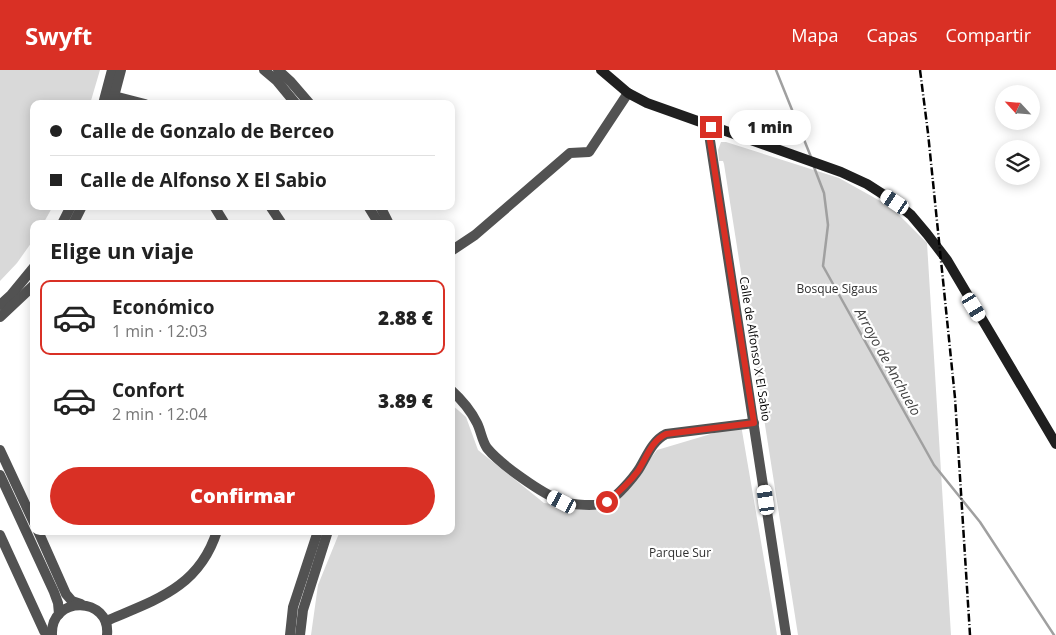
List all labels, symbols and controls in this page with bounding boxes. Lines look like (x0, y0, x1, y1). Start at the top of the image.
text: Swyft (25, 19, 92, 52)
text: Mapa (791, 23, 839, 47)
text: Capas (867, 23, 917, 47)
text: Compartir (945, 23, 1031, 47)
north arrow (995, 85, 1040, 130)
map controls (995, 85, 1040, 185)
callout: 1 min (728, 110, 811, 144)
route end (700, 116, 722, 138)
text: 1 min (747, 116, 793, 138)
text: Calle de Gonzalo de Berceo (80, 118, 334, 144)
button: layers (995, 140, 1040, 185)
text: Calle de Alfonso X El Sabio (80, 167, 327, 193)
car (878, 187, 911, 217)
text: Elige un viaje (50, 235, 194, 265)
street label: Calle de Alfonso X El Sabio (736, 275, 775, 423)
park label: Bosque Sigaus (796, 280, 878, 297)
car (959, 290, 988, 324)
text: Económico (112, 294, 214, 320)
icon: car (52, 295, 97, 340)
water label: Arroyo de Anchuelo (850, 304, 926, 419)
text: 2.88 € (378, 305, 433, 331)
text: 1 min · 12:03 (112, 320, 207, 342)
text: Confort (112, 377, 184, 403)
icon: car (52, 378, 97, 423)
text: 3.89 € (378, 388, 433, 414)
text: 2 min · 12:04 (112, 403, 207, 425)
button: Confirmar (50, 467, 435, 525)
car (756, 484, 775, 516)
car (545, 489, 578, 515)
route start (596, 491, 618, 513)
park label: Parque Sur (649, 544, 711, 561)

